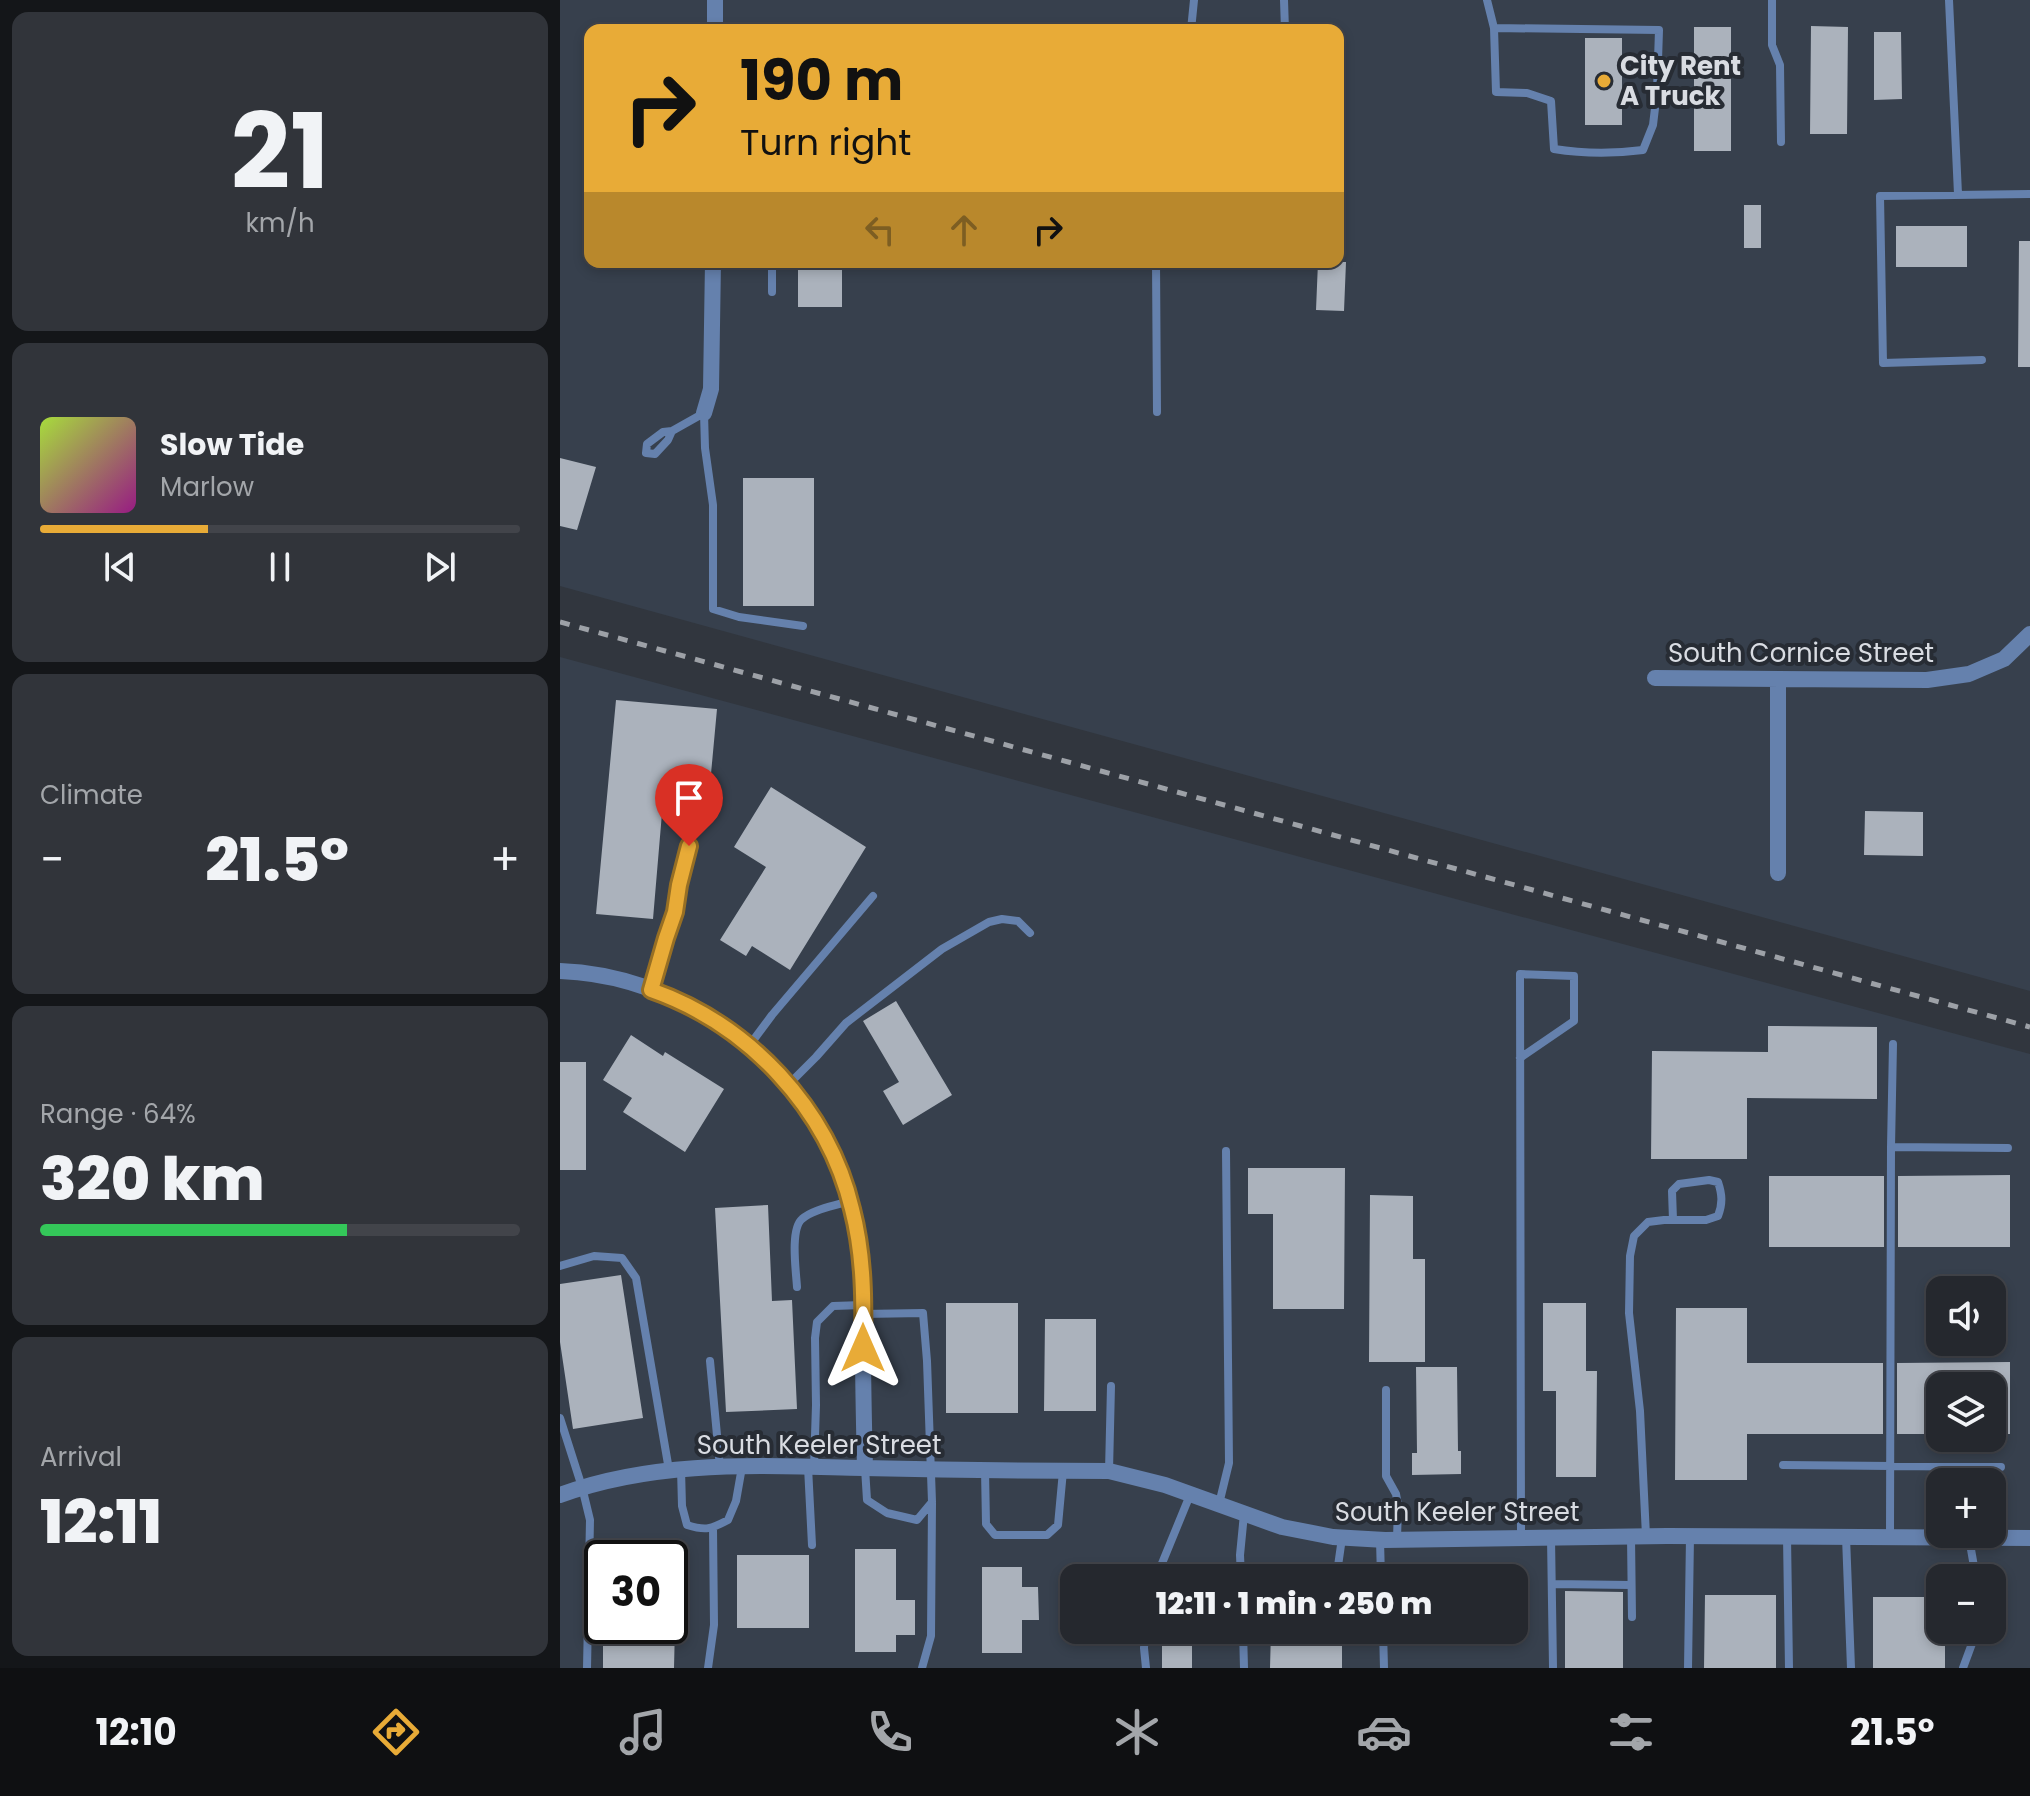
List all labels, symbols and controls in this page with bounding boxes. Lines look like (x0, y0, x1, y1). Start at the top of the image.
text: 190 m (740, 41, 903, 120)
place label: City Rent A Truck (1620, 48, 1741, 114)
icon: right (608, 56, 712, 160)
marker: City Rent A Truck (1595, 72, 1613, 90)
text: 21 (231, 79, 329, 224)
text: Turn right (740, 117, 911, 168)
text: km/h (245, 205, 315, 241)
icon: left (858, 208, 902, 252)
icon: ahead (942, 208, 986, 252)
icon: right (1026, 208, 1070, 252)
text: Slow Tide (160, 423, 304, 466)
text: Marlow (160, 469, 254, 505)
icon: previous (98, 545, 142, 589)
icon: pause (258, 545, 302, 589)
icon: next (418, 545, 462, 589)
street label: South Cornice Street (1668, 635, 1934, 671)
pin (655, 764, 723, 846)
icon: arrive (667, 776, 711, 820)
text: Climate (40, 777, 143, 813)
text: 21.5° (205, 818, 349, 902)
text: − (40, 829, 64, 890)
text: + (490, 829, 520, 890)
text: Range · 64% (40, 1096, 196, 1132)
text: 320 km (40, 1137, 264, 1221)
map controls (1926, 1276, 2006, 1644)
button: sound (1926, 1276, 2006, 1356)
position arrow (821, 1306, 905, 1390)
button: layers (1926, 1372, 2006, 1452)
street label: South Keeler Street (697, 1427, 941, 1463)
text: Arrival (40, 1439, 122, 1475)
button: + (1926, 1468, 2006, 1548)
text: 12:11 (40, 1480, 162, 1564)
street label: South Keeler Street (1335, 1494, 1579, 1530)
speed limit sign: 30 (584, 1540, 688, 1644)
button: − (1926, 1564, 2006, 1644)
text: 12:11 · 1 min · 250 m (1156, 1582, 1432, 1625)
icon: directions (368, 1704, 424, 1760)
icon: music (615, 1704, 671, 1760)
icon: phone (862, 1704, 918, 1760)
icon: climate (1109, 1704, 1165, 1760)
icon: car (1356, 1704, 1412, 1760)
icon: filters (1603, 1704, 1659, 1760)
text: 12:10 (96, 1707, 177, 1758)
text: 21.5° (1850, 1707, 1934, 1758)

